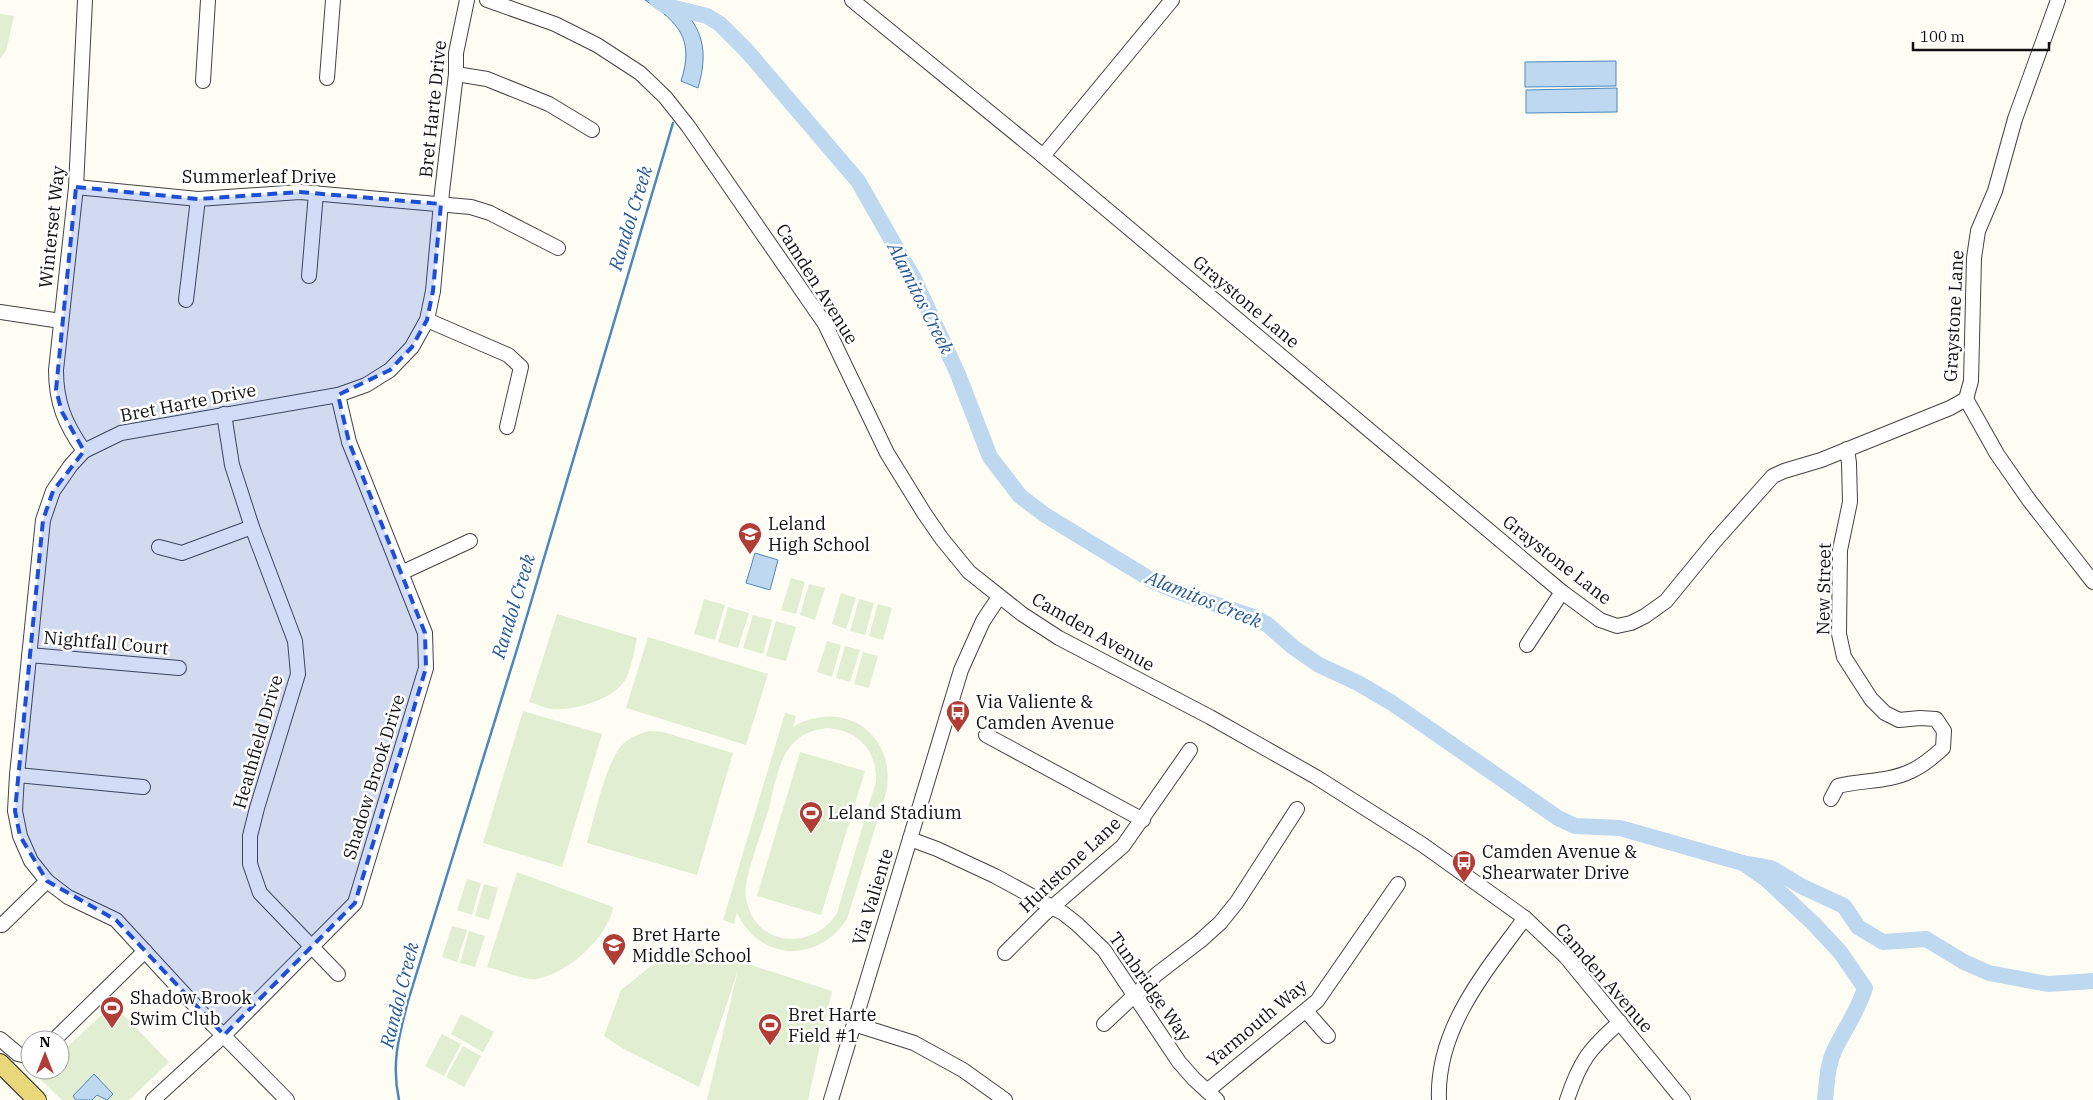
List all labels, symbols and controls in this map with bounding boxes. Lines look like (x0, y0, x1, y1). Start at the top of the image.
scale bar (1913, 20, 2049, 52)
text: 100 m (1920, 27, 1965, 46)
street label: Bret Harte Drive (414, 39, 451, 179)
water label: Randol Creek (602, 162, 658, 274)
street label: Winterset Way (34, 164, 69, 289)
street label: Summerleaf Drive (182, 165, 336, 188)
street label: Camden Avenue (771, 219, 864, 348)
water label: Alamitos Creek (882, 236, 960, 359)
street label: Graystone Lane (1939, 249, 1968, 383)
street label: Graystone Lane (1188, 250, 1304, 353)
street label: Bret Harte Drive (118, 378, 258, 427)
street label: Graystone Lane (1498, 510, 1616, 609)
place label: Leland High School (768, 512, 870, 556)
school or university icon: Leland High School (737, 521, 763, 555)
street label: New Street (1811, 543, 1836, 635)
water label: Randol Creek (485, 550, 541, 662)
water label: Alamitos Creek (1141, 564, 1266, 633)
street label: Camden Avenue (1028, 587, 1159, 676)
street label: Nightfall Court (43, 626, 169, 659)
street label: Heathfield Drive (227, 672, 288, 811)
place label: Via Valiente & Camden Avenue (976, 690, 1114, 734)
street label: Shadow Brook Drive (337, 692, 410, 862)
bus stop icon: Via Valiente & Camden Avenue (945, 699, 971, 733)
sports icon: Leland Stadium (798, 800, 824, 834)
place label: Leland Stadium (828, 801, 962, 824)
street label: Hurlstone Lane (1014, 812, 1125, 918)
place label: Camden Avenue & Shearwater Drive (1482, 840, 1637, 884)
street label: Via Valiente (847, 846, 898, 948)
bus stop icon: Camden Avenue & Shearwater Drive (1451, 849, 1477, 883)
street label: Camden Avenue (1550, 918, 1658, 1037)
place label: Bret Harte Middle School (632, 923, 751, 967)
street label: Tunbridge Way (1104, 927, 1197, 1046)
school or university icon: Bret Harte Middle School (601, 932, 627, 966)
water label: Randol Creek (374, 939, 424, 1051)
street label: Yarmouth Way (1202, 974, 1312, 1071)
place label: Shadow Brook Swim Club (130, 986, 252, 1030)
sports icon: Shadow Brook Swim Club (99, 995, 125, 1029)
place label: Bret Harte Field #1 (788, 1003, 876, 1047)
sports icon: Bret Harte Field #1 (757, 1012, 783, 1046)
north arrow (20, 1030, 70, 1080)
text: N (39, 1033, 51, 1051)

